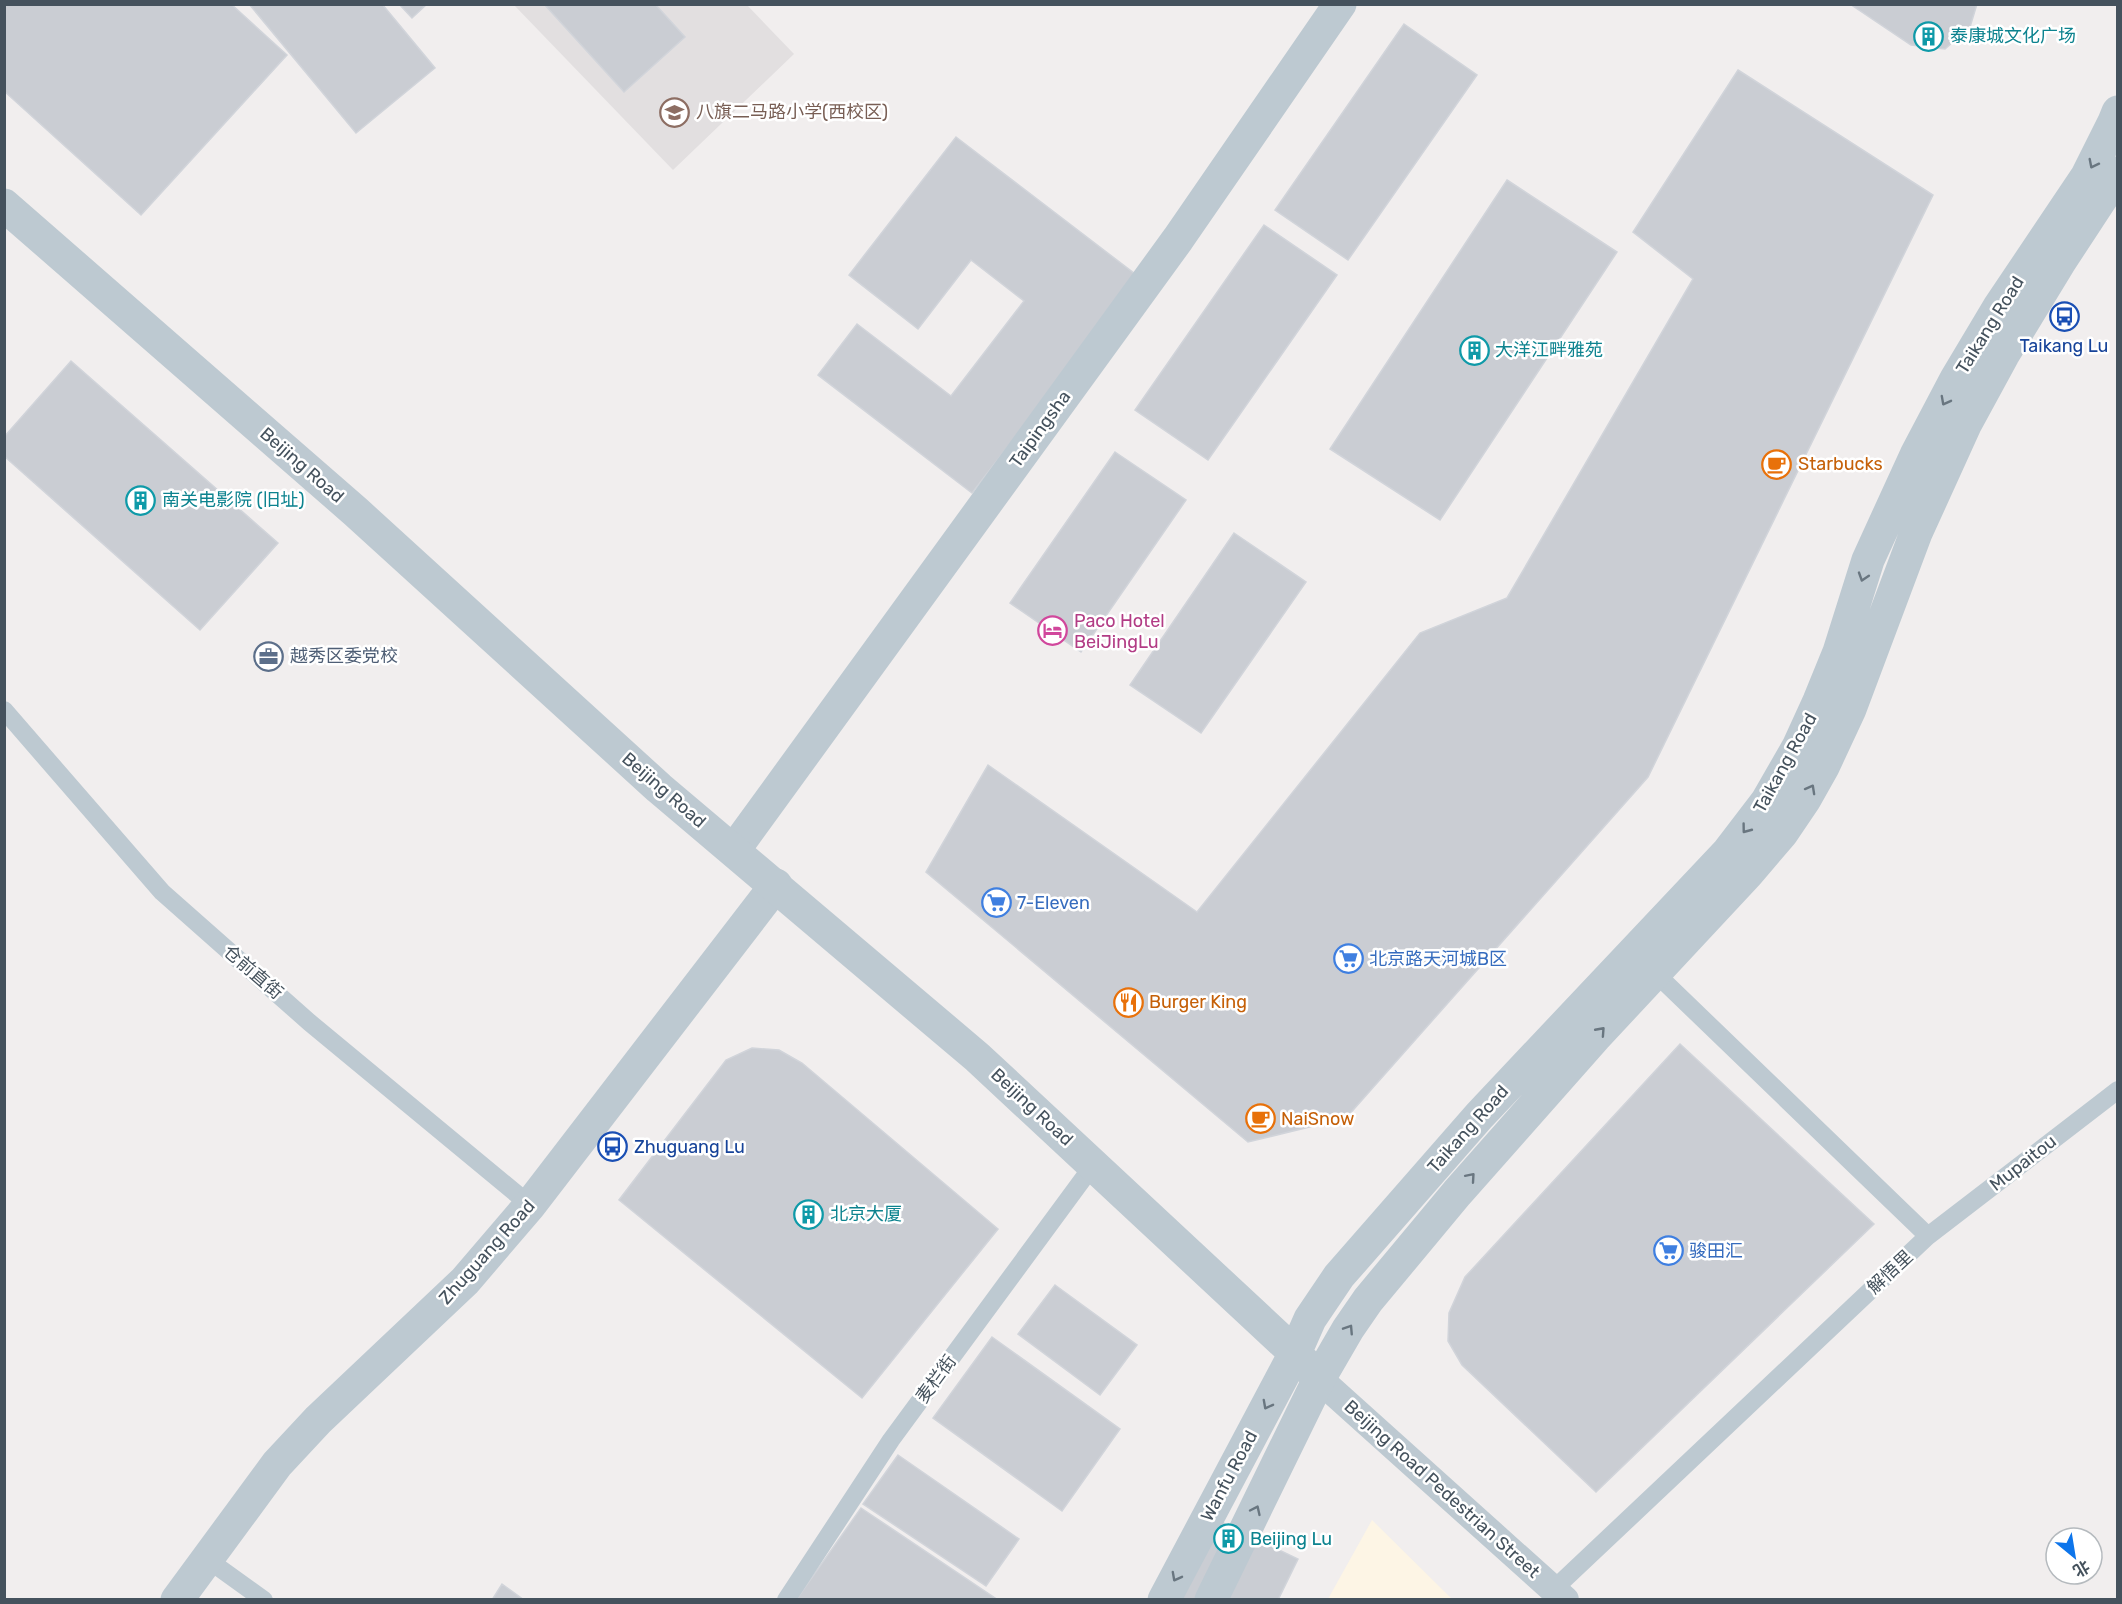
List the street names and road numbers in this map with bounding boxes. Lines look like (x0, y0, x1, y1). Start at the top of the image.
street label: Taikang Road (1951, 272, 2029, 378)
street label: Taipingsha (1005, 386, 1075, 472)
street label: Beijing Road (255, 423, 349, 507)
street label: Taikang Road (1749, 709, 1821, 817)
street label: Beijing Road (617, 748, 711, 832)
street label: 仓前直街 (219, 940, 287, 1004)
street label: Beijing Road (986, 1063, 1078, 1151)
street label: Taikang Road (1423, 1080, 1513, 1178)
street label: Mupaitou (1985, 1130, 2061, 1196)
street label: Zhuguang Road (434, 1195, 540, 1309)
street label: 解悟里 (1863, 1246, 1917, 1298)
street label: 麦栏街 (911, 1351, 961, 1407)
street label: Beijing Road Pedestrian Street (1340, 1395, 1544, 1583)
street label: Wanfu Road (1196, 1427, 1262, 1525)

